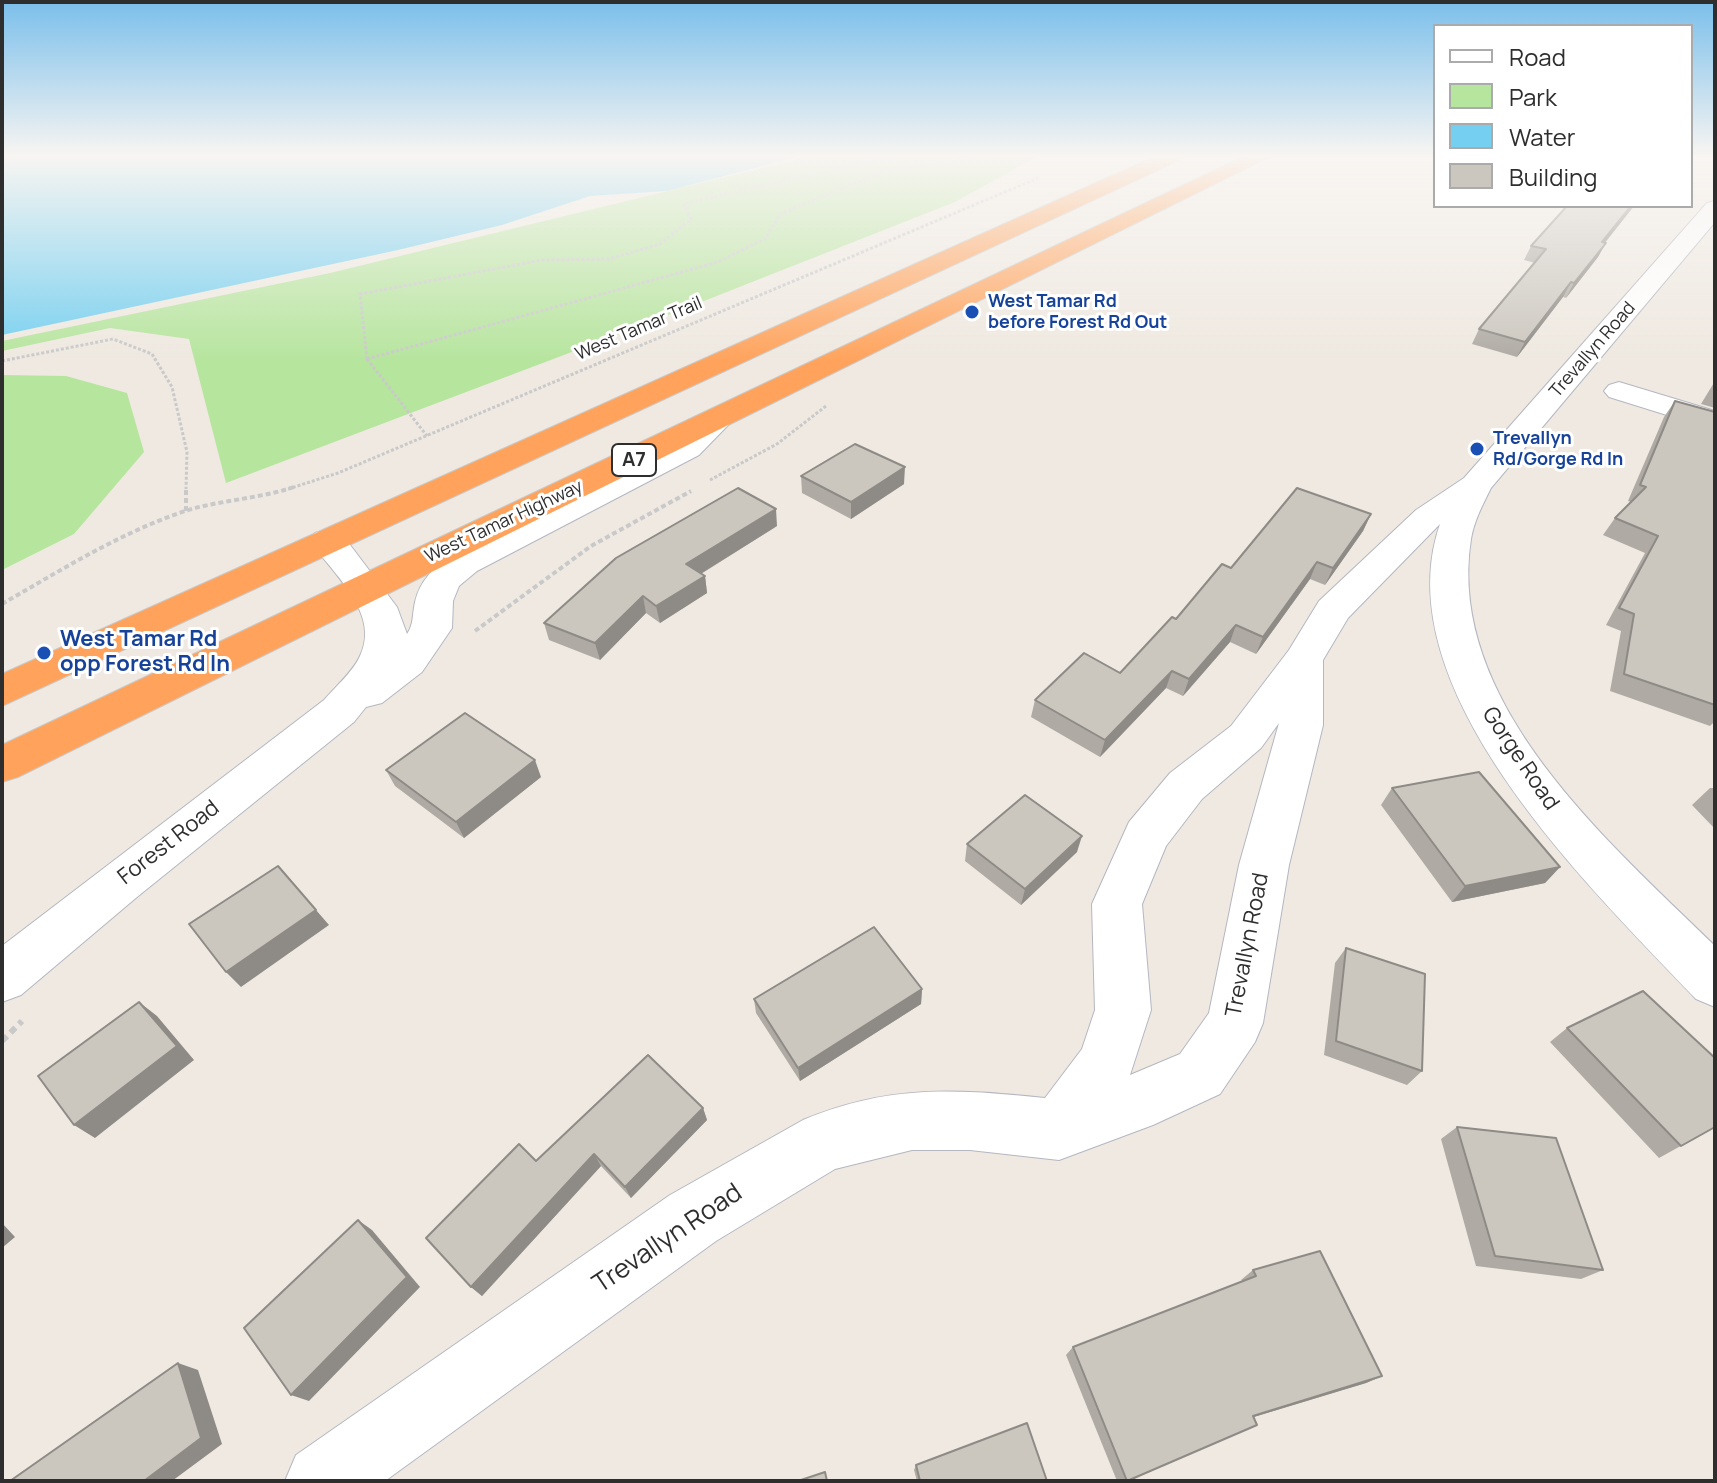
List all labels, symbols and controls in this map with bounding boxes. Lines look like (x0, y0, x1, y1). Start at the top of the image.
legend (1433, 24, 1693, 208)
text: Road (1509, 40, 1566, 73)
text: Park (1509, 80, 1557, 113)
text: Water (1509, 120, 1576, 153)
text: Building (1509, 160, 1597, 193)
place label: West Tamar Rd before Forest Rd Out (988, 291, 1167, 334)
street label: West Tamar Trail (572, 293, 706, 365)
street label: Trevallyn Road (1546, 298, 1640, 402)
marker: West Tamar Rd before Forest Rd Out (963, 303, 981, 321)
place label: Trevallyn Rd/Gorge Rd In (1493, 428, 1623, 470)
marker: Trevallyn Rd/Gorge Rd In (1468, 440, 1486, 458)
road number: A7 (612, 444, 656, 476)
street label: West Tamar Highway (422, 476, 586, 568)
place label: West Tamar Rd opp Forest Rd In (60, 627, 230, 678)
marker: West Tamar Rd opp Forest Rd In (35, 644, 53, 662)
street label: Gorge Road (1476, 703, 1564, 815)
street label: Forest Road (113, 795, 225, 891)
street label: Trevallyn Road (1221, 871, 1275, 1019)
street label: Trevallyn Road (588, 1178, 748, 1300)

